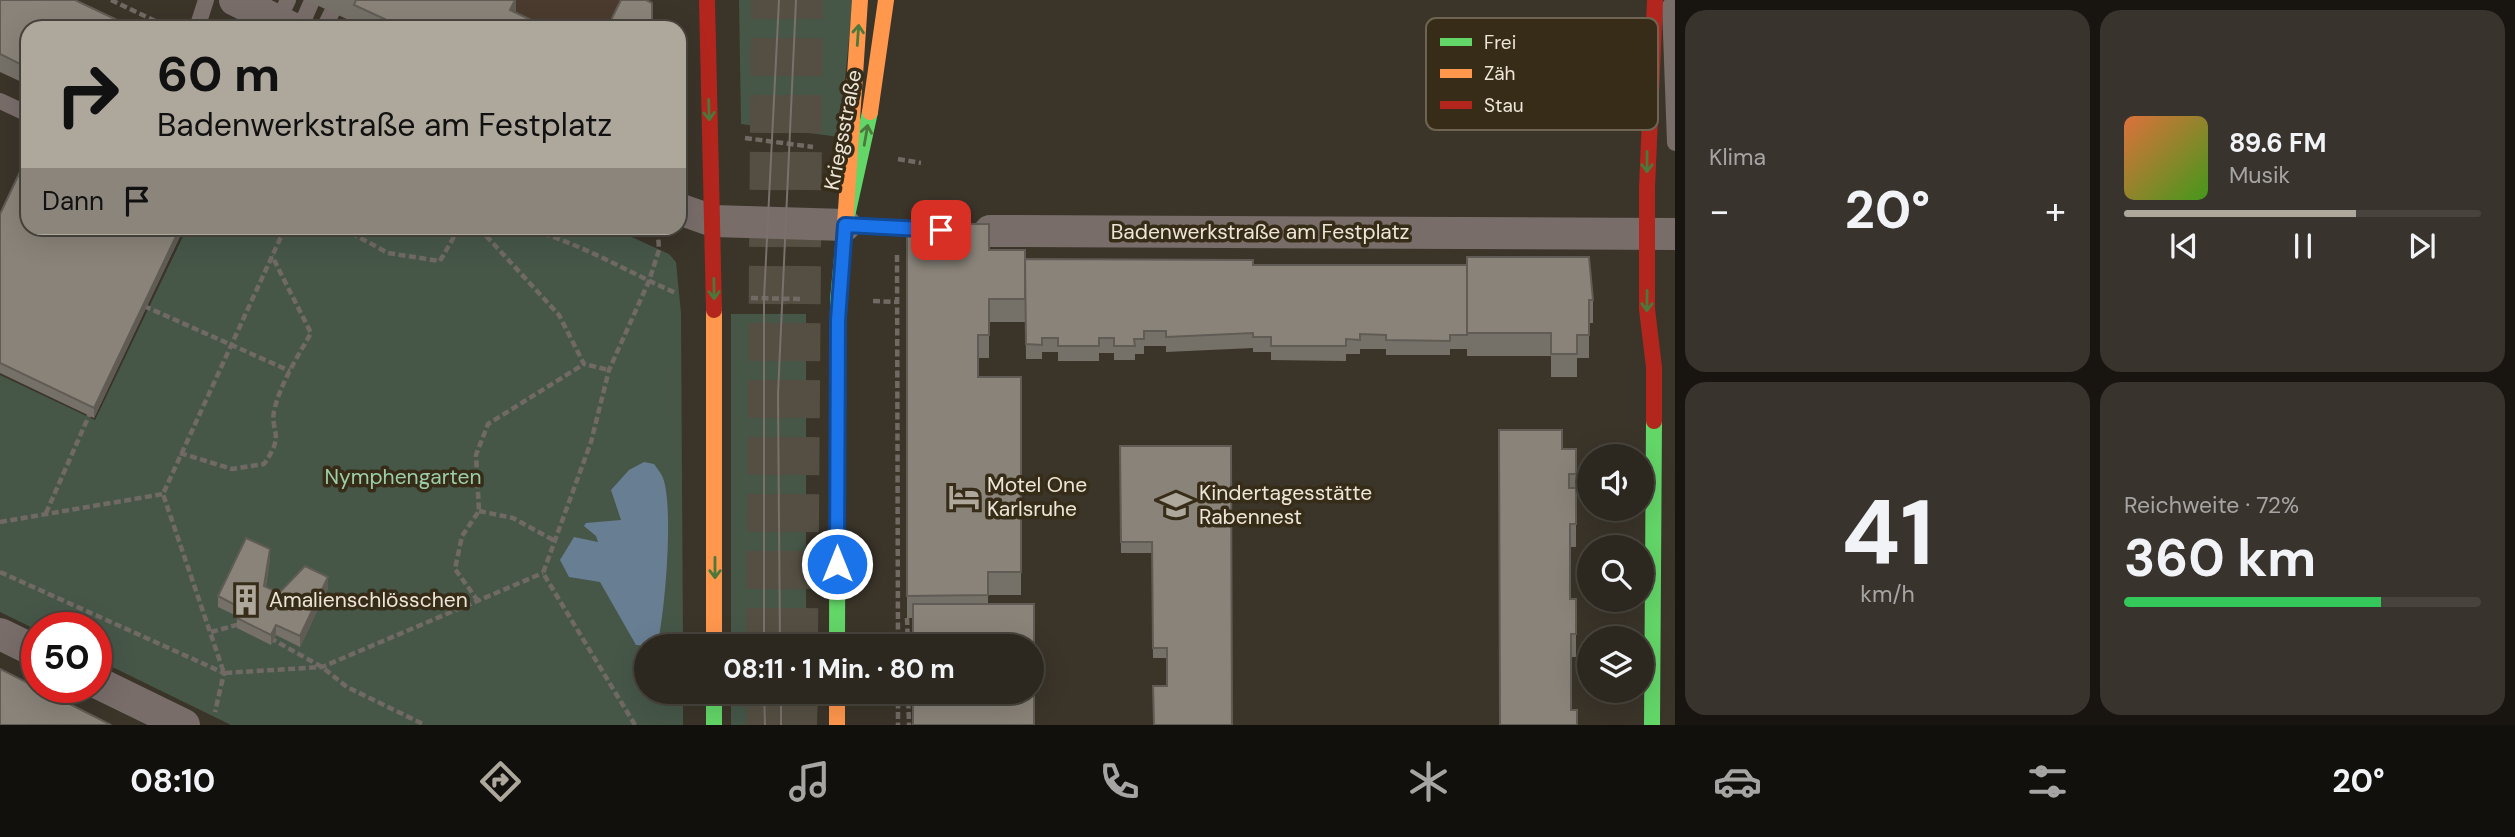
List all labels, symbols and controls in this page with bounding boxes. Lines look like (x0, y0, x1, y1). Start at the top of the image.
legend (1426, 18, 1658, 130)
one-way arrow (851, 24, 864, 47)
text: Frei (1484, 30, 1516, 55)
text: 60 m (157, 42, 280, 106)
icon: right (42, 49, 133, 140)
text: Zäh (1484, 61, 1516, 86)
street label: Kriegsstraße (818, 67, 868, 193)
text: Stau (1484, 93, 1524, 118)
one-way arrow (702, 98, 715, 121)
text: Badenwerkstraße am Festplatz (157, 104, 612, 146)
one-way arrow (860, 124, 874, 147)
text: 89.6 FM (2229, 126, 2326, 160)
text: Klima (1709, 142, 1766, 172)
one-way arrow (1640, 150, 1654, 173)
text: Musik (2229, 160, 2290, 190)
text: 20° (1845, 176, 1930, 244)
icon: arrive (118, 182, 156, 220)
text: Dann (42, 184, 104, 218)
text: − (1709, 186, 1730, 236)
text: + (2045, 186, 2066, 236)
pin (911, 200, 971, 260)
icon: arrive (922, 211, 960, 249)
street label: Badenwerkstraße am Festplatz (1111, 218, 1409, 246)
icon: previous (2165, 227, 2203, 265)
icon: pause (2284, 227, 2322, 265)
icon: next (2403, 227, 2441, 265)
one-way arrow (707, 277, 721, 300)
one-way arrow (1640, 289, 1654, 312)
map controls (1577, 444, 1654, 703)
button: sound (1577, 444, 1654, 521)
park label: Nymphengarten (325, 463, 481, 491)
place label: Motel One Karlsruhe (987, 471, 1087, 523)
text: 41 (1841, 474, 1934, 592)
place label: Kindertagesstätte Rabennest (1199, 479, 1372, 531)
hotel icon: Motel One Karlsruhe (947, 480, 981, 514)
school or university icon: Kindertagesstätte Rabennest (1159, 488, 1193, 522)
text: Reichweite · 72% (2124, 490, 2299, 520)
text: 360 km (2124, 524, 2316, 592)
position arrow (800, 527, 874, 601)
button: search (1577, 535, 1654, 612)
one-way arrow (708, 556, 722, 579)
text: km/h (1860, 579, 1915, 609)
building icon: Amalienschlösschen (229, 583, 263, 617)
place label: Amalienschlösschen (269, 586, 468, 614)
speed limit sign: 50 (21, 612, 112, 703)
button: layers (1577, 626, 1654, 703)
text: 08:11 · 1 Min. · 80 m (723, 652, 955, 686)
icon: directions (476, 757, 525, 806)
icon: music (785, 757, 834, 806)
icon: phone (1095, 757, 1144, 806)
icon: climate (1404, 757, 1453, 806)
icon: car (1713, 757, 1762, 806)
icon: filters (2023, 757, 2072, 806)
text: 08:10 (130, 760, 215, 802)
text: 20° (2332, 760, 2385, 802)

